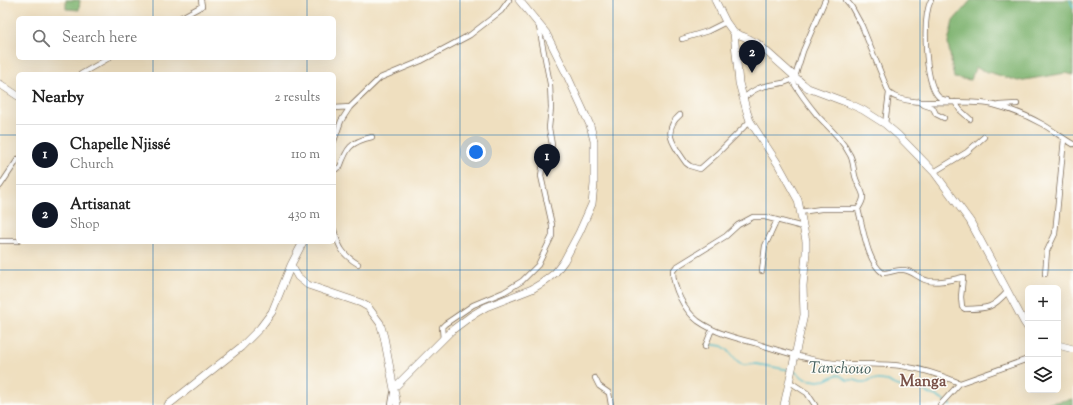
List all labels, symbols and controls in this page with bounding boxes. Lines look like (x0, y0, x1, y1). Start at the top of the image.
search box (16, 16, 336, 60)
icon: search (30, 27, 52, 49)
text: Search here (62, 28, 137, 49)
pin: 2 (739, 40, 765, 73)
text: Nearby (32, 86, 84, 110)
text: 2 results (275, 89, 320, 107)
text: Chapelle Njissé (70, 135, 170, 156)
your location (466, 142, 486, 162)
pin: 1 (534, 144, 560, 177)
text: 1 (43, 146, 47, 164)
text: 110 m (291, 146, 320, 164)
text: Church (70, 156, 114, 174)
text: Artisanat (70, 195, 130, 216)
text: 2 (42, 206, 48, 224)
text: 430 m (288, 206, 320, 224)
text: Shop (70, 216, 99, 234)
map controls (1025, 285, 1061, 393)
button: + (1025, 285, 1061, 321)
button: − (1025, 321, 1061, 357)
water label: Tanchouo (809, 357, 871, 382)
button: layers (1025, 357, 1061, 393)
district label: Manga (900, 371, 947, 394)

